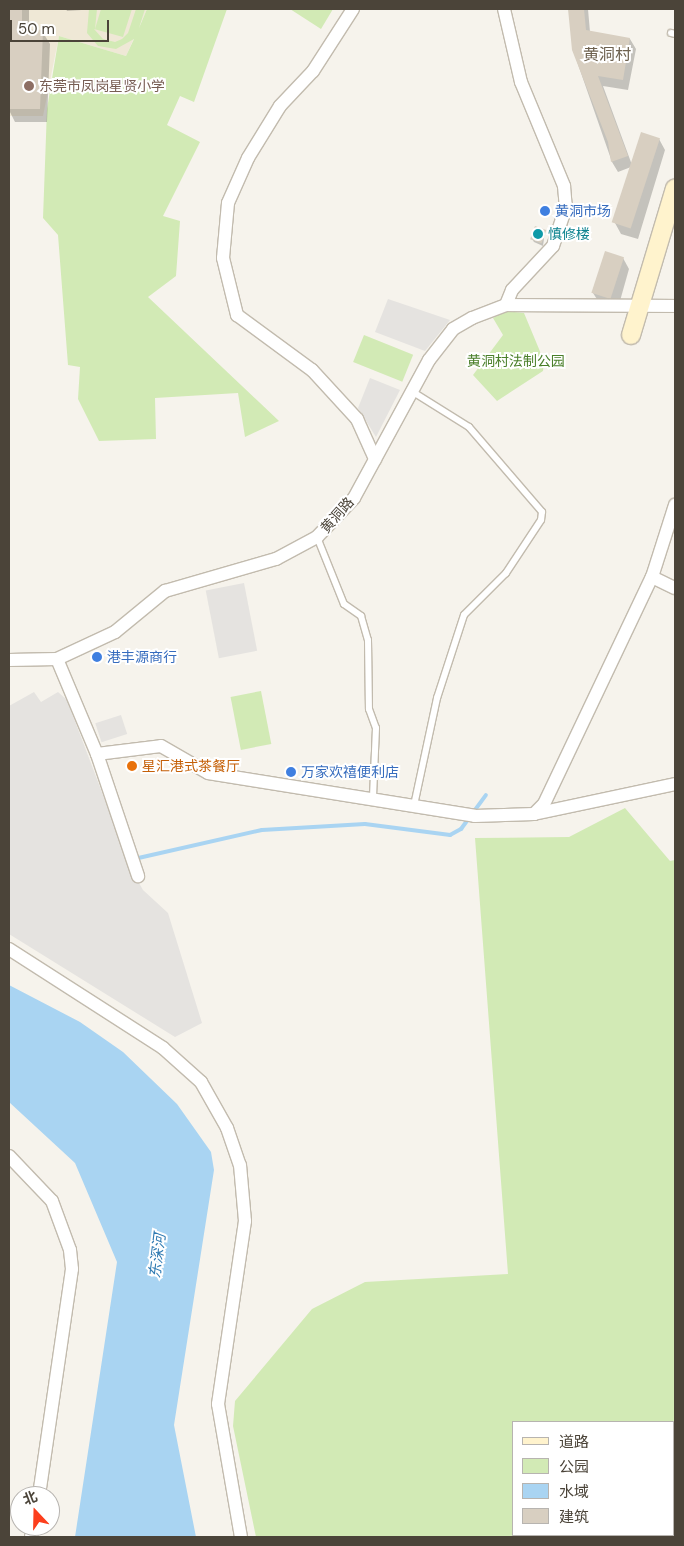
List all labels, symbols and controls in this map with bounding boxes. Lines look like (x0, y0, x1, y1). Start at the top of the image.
scale bar (12, 10, 111, 42)
text: 50 m (18, 19, 55, 39)
district label: 黄洞村 (583, 45, 631, 65)
place label: 东莞市凤岗星贤小学 (39, 78, 165, 94)
marker: 东莞市凤岗星贤小学 (23, 80, 35, 92)
place label: 黄洞市场 (555, 203, 611, 219)
marker: 黄洞市场 (539, 205, 551, 217)
place label: 慎修楼 (548, 226, 590, 242)
marker: 慎修楼 (532, 228, 544, 240)
park label: 黄洞村法制公园 (467, 353, 565, 369)
street label: 黄洞路 (317, 494, 357, 536)
place label: 港丰源商行 (107, 649, 177, 665)
marker: 港丰源商行 (91, 651, 103, 663)
place label: 星汇港式茶餐厅 (142, 758, 240, 774)
marker: 星汇港式茶餐厅 (126, 760, 138, 772)
place label: 万家欢禧便利店 (301, 764, 399, 780)
marker: 万家欢禧便利店 (285, 766, 297, 778)
water label: 东深河 (146, 1233, 170, 1279)
legend (512, 1421, 674, 1536)
text: 道路 (559, 1432, 589, 1452)
text: 公园 (559, 1457, 589, 1477)
text: 水域 (559, 1482, 589, 1502)
north arrow (10, 1486, 60, 1536)
text: 北 (20, 1487, 40, 1509)
text: 建筑 (559, 1507, 589, 1527)

